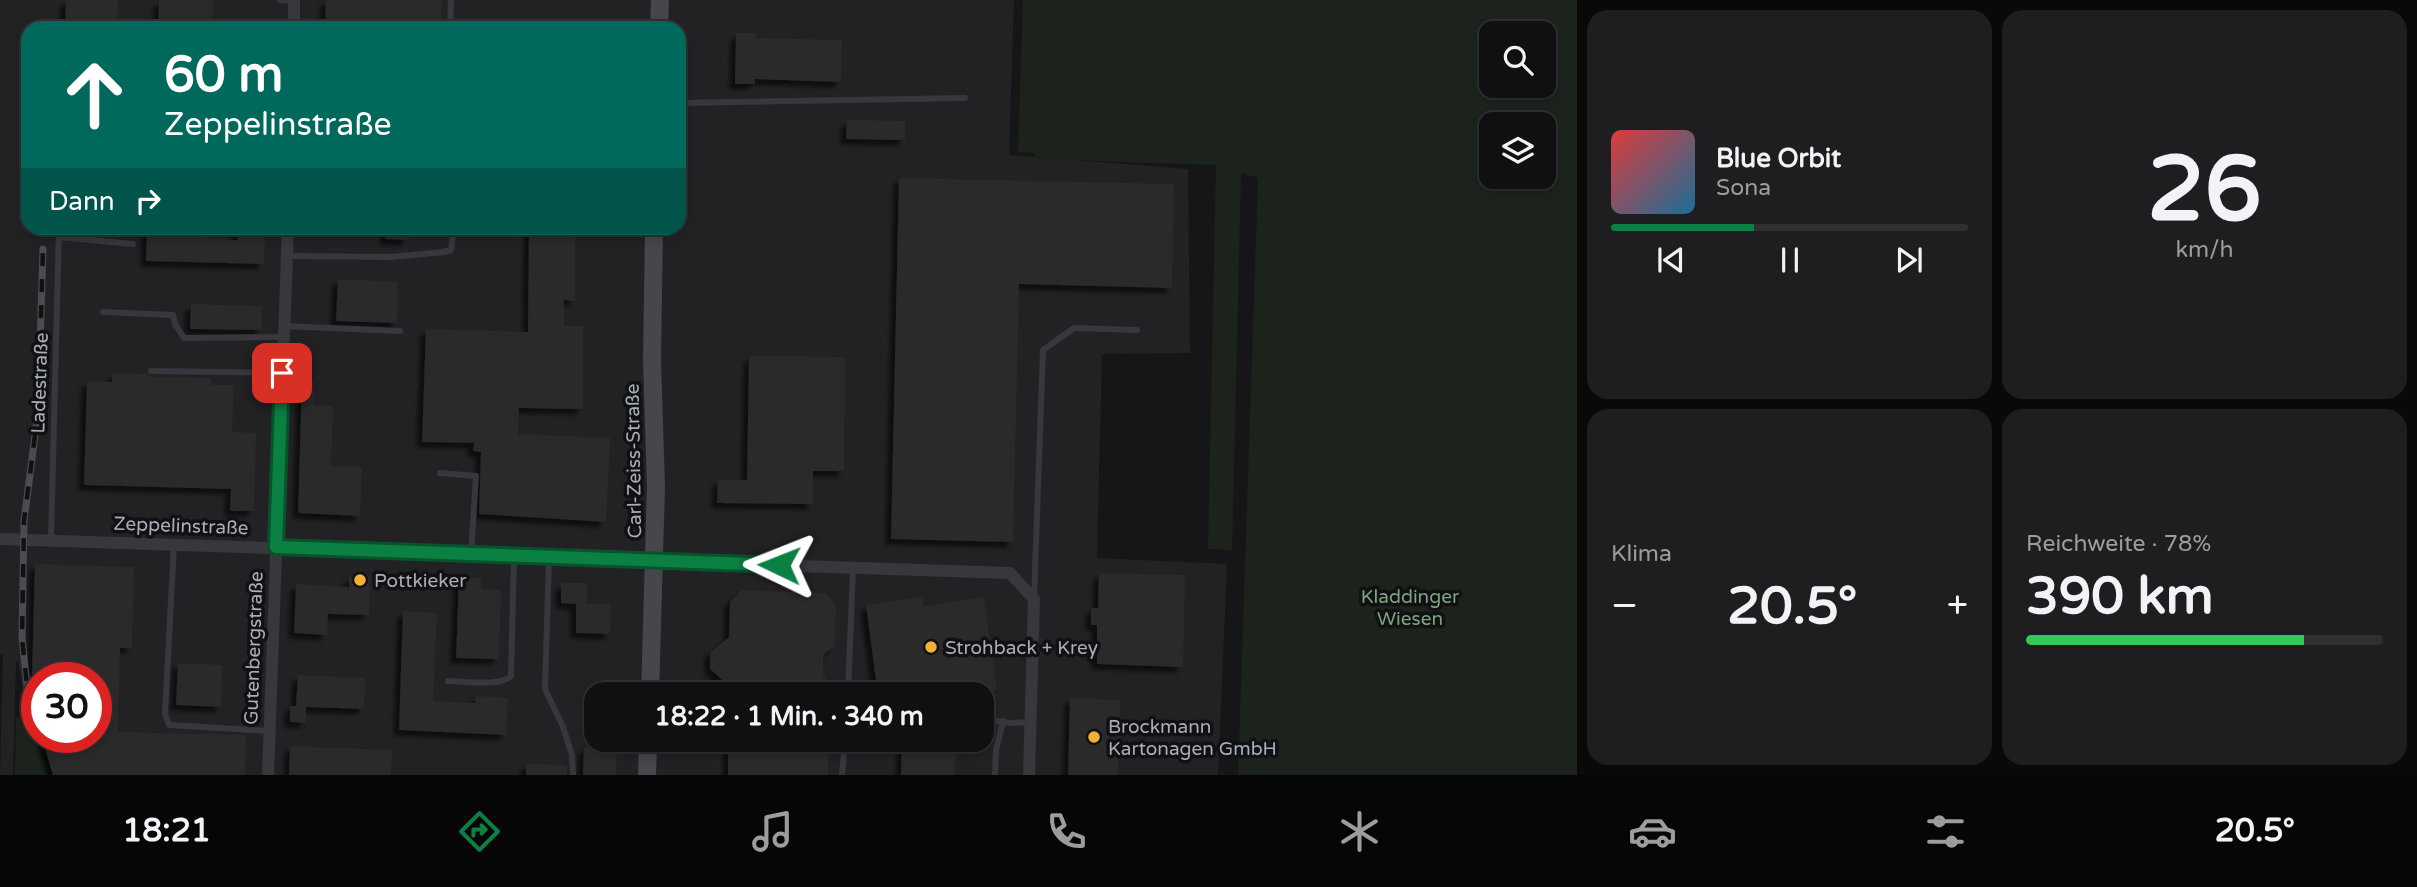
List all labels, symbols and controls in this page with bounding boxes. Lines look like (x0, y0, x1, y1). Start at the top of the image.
map controls (1479, 21, 1556, 189)
button: search (1479, 21, 1556, 98)
text: 60 m (164, 46, 283, 105)
icon: ahead (49, 49, 140, 140)
text: Zeppelinstraße (164, 106, 392, 144)
button: layers (1479, 112, 1556, 189)
text: 26 (2147, 135, 2262, 245)
text: Blue Orbit (1716, 143, 1841, 174)
text: Sona (1716, 174, 1771, 202)
icon: right (129, 182, 167, 220)
text: Dann (49, 186, 115, 217)
text: km/h (2176, 236, 2233, 264)
icon: previous (1652, 241, 1690, 279)
icon: pause (1771, 241, 1809, 279)
icon: next (1890, 241, 1928, 279)
street label: Ladestraße (27, 332, 53, 434)
pin (252, 343, 312, 403)
icon: arrive (263, 354, 301, 392)
street label: Carl-Zeiss-Straße (622, 384, 646, 538)
street label: Zeppelinstraße (113, 513, 249, 539)
position arrow (742, 528, 816, 602)
text: Reichweite · 78% (2026, 530, 2211, 558)
text: Klima (1611, 540, 1672, 568)
text: 390 km (2026, 565, 2214, 628)
place label: Pottkieker (374, 570, 467, 592)
street label: Gutenbergstraße (240, 571, 268, 725)
marker: Pottkieker (352, 572, 368, 588)
text: 20.5° (1727, 575, 1857, 638)
text: − (1611, 583, 1638, 629)
text: + (1947, 583, 1968, 629)
park label: Kladdinger Wiesen (1361, 586, 1460, 630)
place label: Strohback + Krey (945, 637, 1098, 659)
marker: Strohback + Krey (923, 639, 939, 655)
speed limit sign: 30 (21, 662, 112, 753)
text: 18:22 · 1 Min. · 340 m (654, 701, 924, 732)
place label: Brockmann Kartonagen GmbH (1108, 716, 1277, 760)
marker: Brockmann Kartonagen GmbH (1086, 729, 1102, 745)
icon: directions (455, 807, 504, 856)
icon: music (748, 807, 797, 856)
icon: phone (1042, 807, 1091, 856)
icon: climate (1335, 807, 1384, 856)
icon: car (1628, 807, 1677, 856)
icon: filters (1921, 807, 1970, 856)
text: 18:21 (122, 812, 211, 850)
text: 20.5° (2215, 812, 2295, 850)

